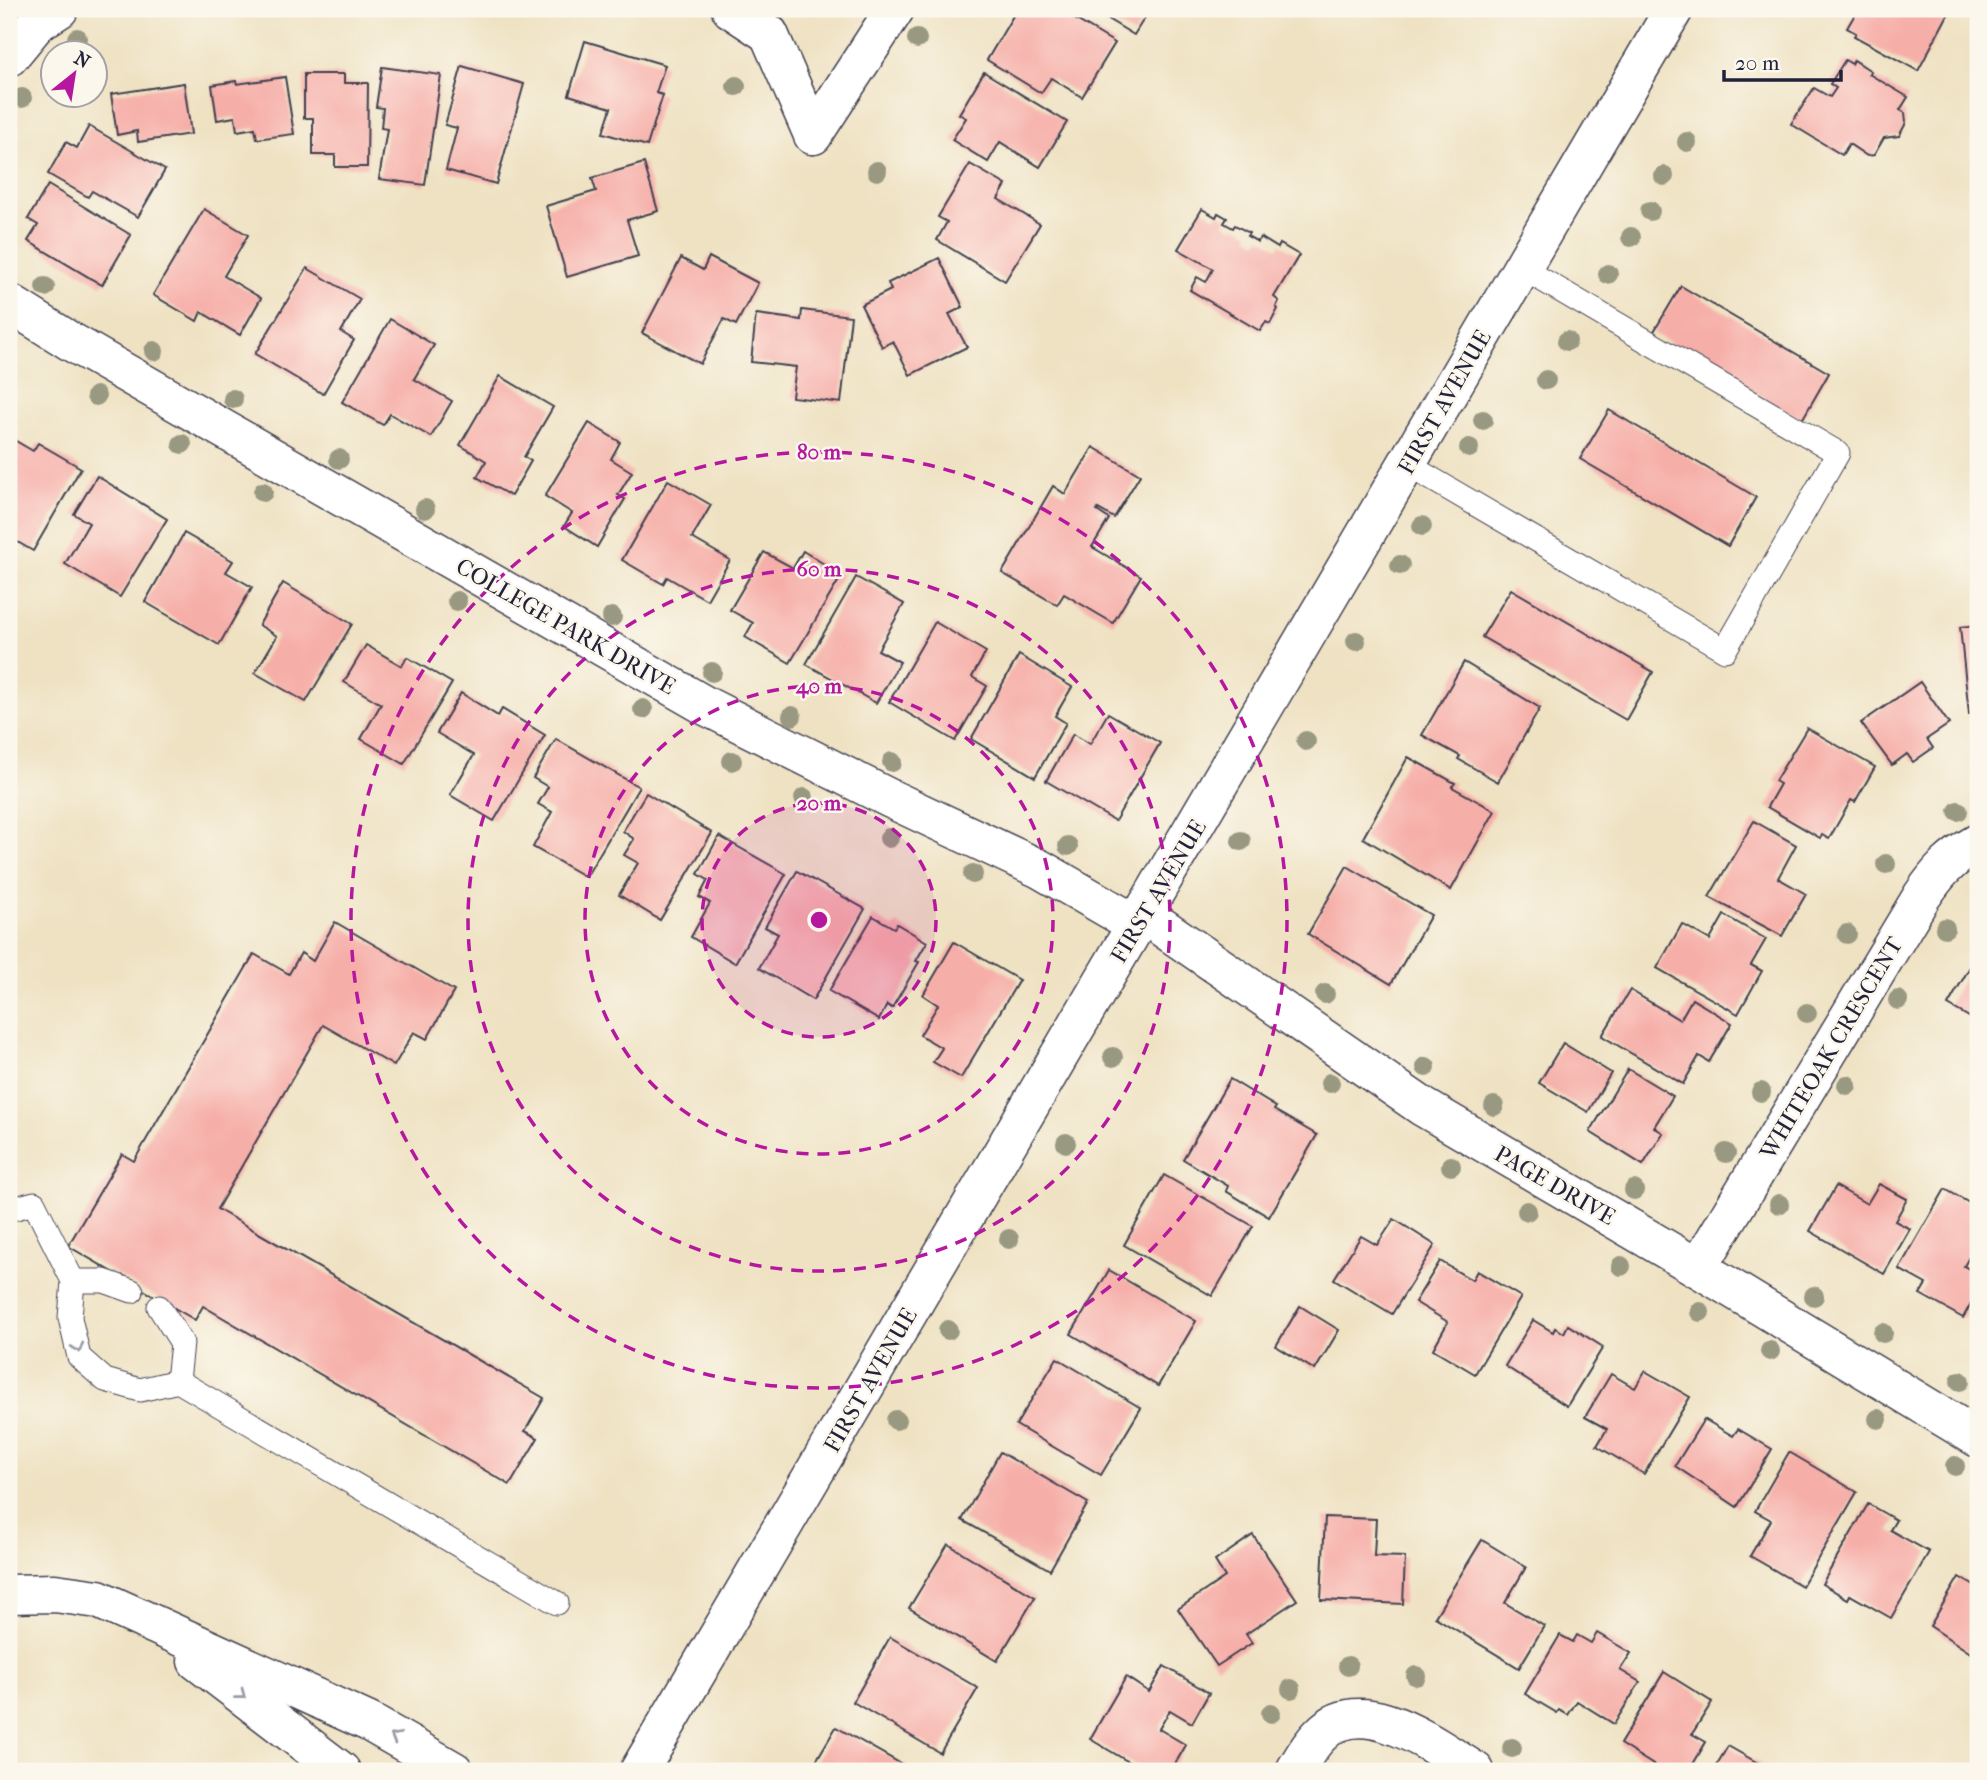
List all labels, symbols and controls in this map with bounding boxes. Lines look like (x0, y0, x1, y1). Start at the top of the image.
north arrow (38, 38, 108, 108)
scale bar (1724, 38, 1842, 82)
text: N (70, 47, 94, 74)
text: 20 m (1735, 51, 1780, 75)
street label: FIRST AVENUE (1392, 325, 1497, 479)
text: 80 m (797, 440, 842, 464)
street label: COLLEGE PARK DRIVE (451, 553, 680, 700)
text: 60 m (797, 557, 842, 581)
text: 40 m (795, 674, 843, 699)
text: 20 m (797, 791, 842, 815)
street label: FIRST AVENUE (1105, 815, 1212, 968)
centre of rings (807, 908, 831, 932)
street label: WHITEOAK CRESCENT (1754, 932, 1909, 1165)
street label: PAGE DRIVE (1490, 1140, 1620, 1231)
street label: FIRST AVENUE (818, 1303, 923, 1457)
one-way arrow (69, 1341, 84, 1353)
one-way arrow (234, 1687, 246, 1700)
one-way arrow (390, 1732, 403, 1745)

